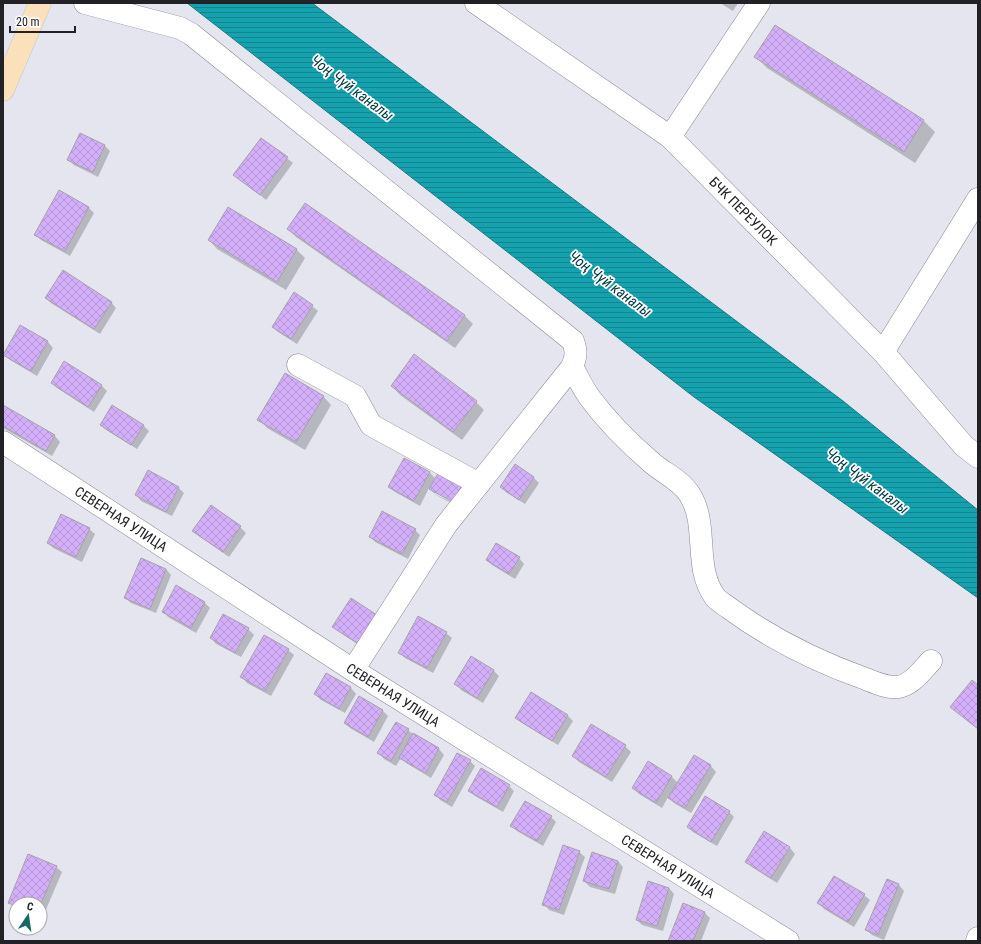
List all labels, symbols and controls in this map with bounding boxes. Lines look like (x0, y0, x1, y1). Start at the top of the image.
scale bar (10, 8, 75, 34)
text: 20 m (16, 15, 40, 29)
water label: Чоң Чүй каналы (307, 51, 397, 125)
street label: БЧК ПЕРЕУЛОК (706, 174, 781, 249)
water label: Чоң Чүй каналы (565, 247, 655, 321)
water label: Чоң Чүй каналы (822, 444, 912, 518)
street label: СЕВЕРНАЯ УЛИЦА (72, 483, 170, 555)
street label: СЕВЕРНАЯ УЛИЦА (343, 660, 443, 730)
street label: СЕВЕРНАЯ УЛИЦА (618, 831, 718, 901)
north arrow (8, 896, 48, 936)
text: С (26, 900, 35, 914)

